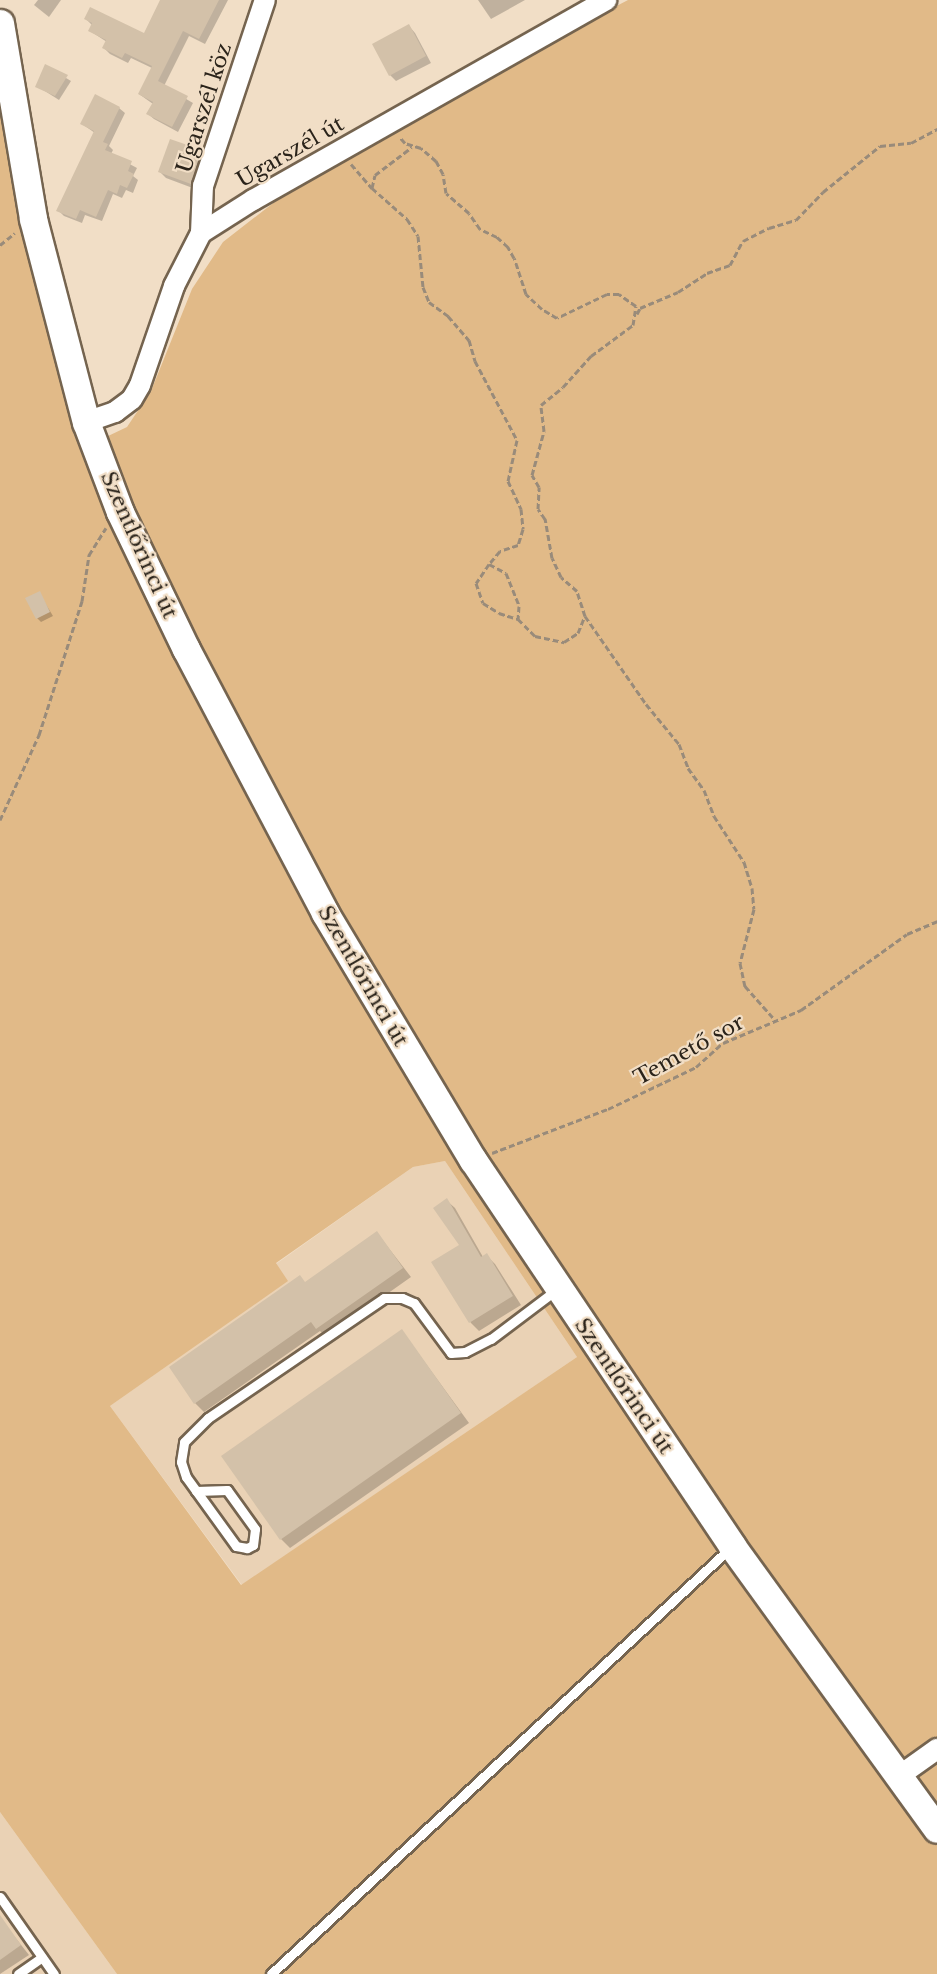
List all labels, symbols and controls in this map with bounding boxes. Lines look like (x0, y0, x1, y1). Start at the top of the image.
street label: Ugarszél köz (171, 40, 237, 176)
street label: Ugarszél út (232, 111, 348, 193)
street label: Szentlőrinci út (95, 468, 183, 622)
street label: Szentlőrinci út (313, 901, 413, 1051)
street label: Temető sor (629, 1009, 749, 1091)
street label: Szentlőrinci út (569, 1313, 679, 1459)

